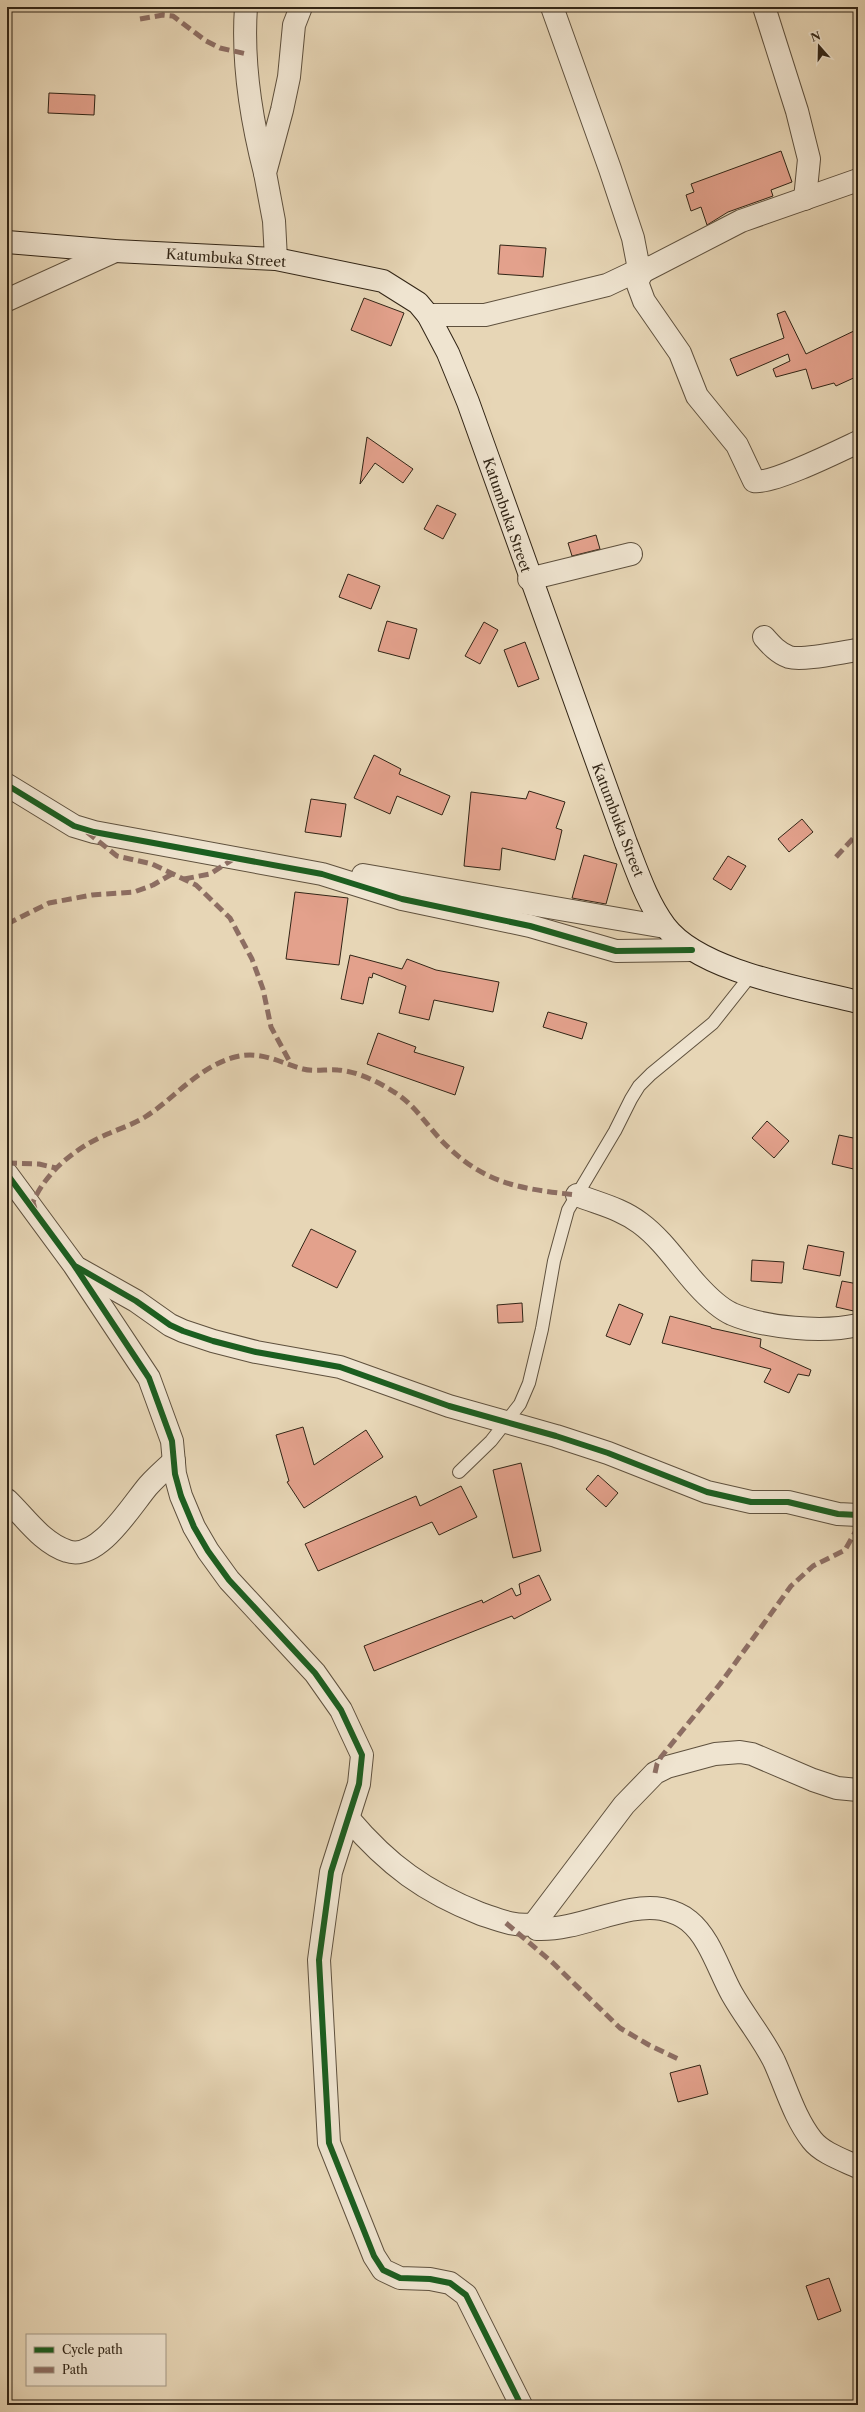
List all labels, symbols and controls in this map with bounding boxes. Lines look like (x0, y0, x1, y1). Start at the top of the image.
north arrow (799, 26, 839, 66)
text: N (809, 28, 823, 45)
street label: Katumbuka Street (165, 245, 287, 271)
street label: Katumbuka Street (479, 455, 535, 575)
street label: Katumbuka Street (588, 761, 648, 879)
legend (26, 2334, 166, 2386)
text: Cycle path (62, 2342, 123, 2357)
text: Path (62, 2362, 88, 2377)

